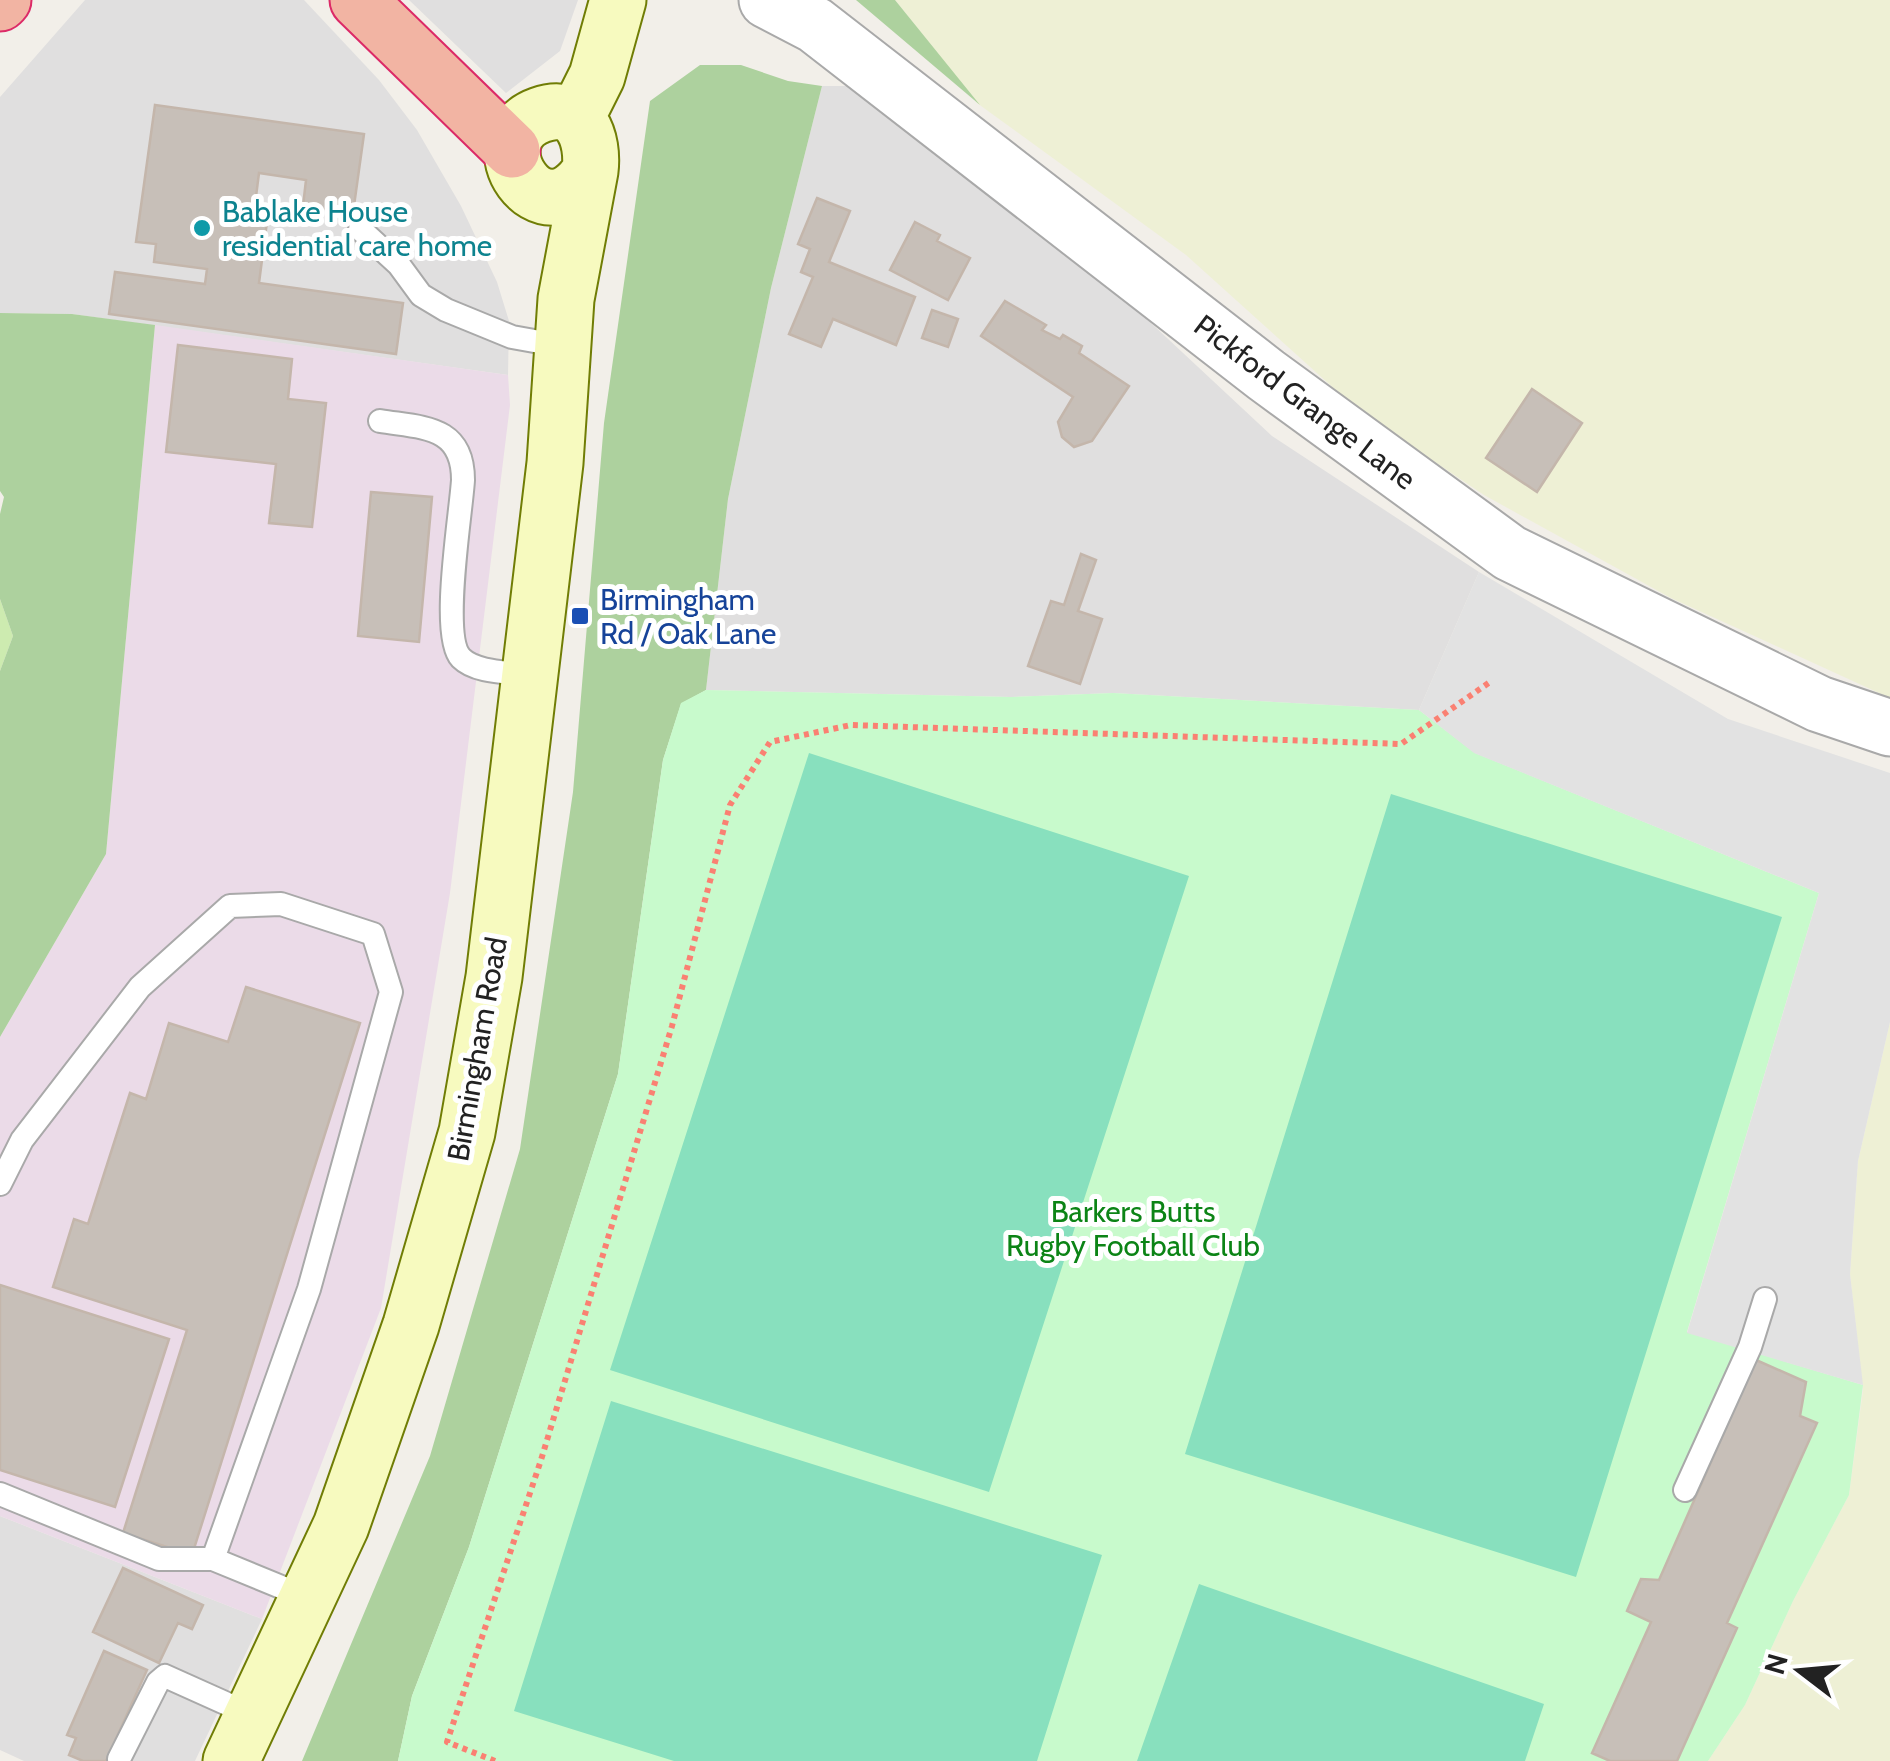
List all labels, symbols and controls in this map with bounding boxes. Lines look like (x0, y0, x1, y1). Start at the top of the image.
place label: Bablake House residential care home (222, 193, 492, 264)
marker: Bablake House residential care home (191, 217, 213, 239)
street label: Pickford Grange Lane (1187, 307, 1423, 497)
place label: Birmingham Rd / Oak Lane (600, 581, 776, 652)
marker: Birmingham Rd / Oak Lane (569, 605, 591, 627)
street label: Birmingham Road (439, 934, 515, 1164)
park label: Barkers Butts Rugby Football Club (1006, 1193, 1260, 1264)
north arrow (1750, 1621, 1850, 1721)
text: N (1757, 1650, 1795, 1678)

